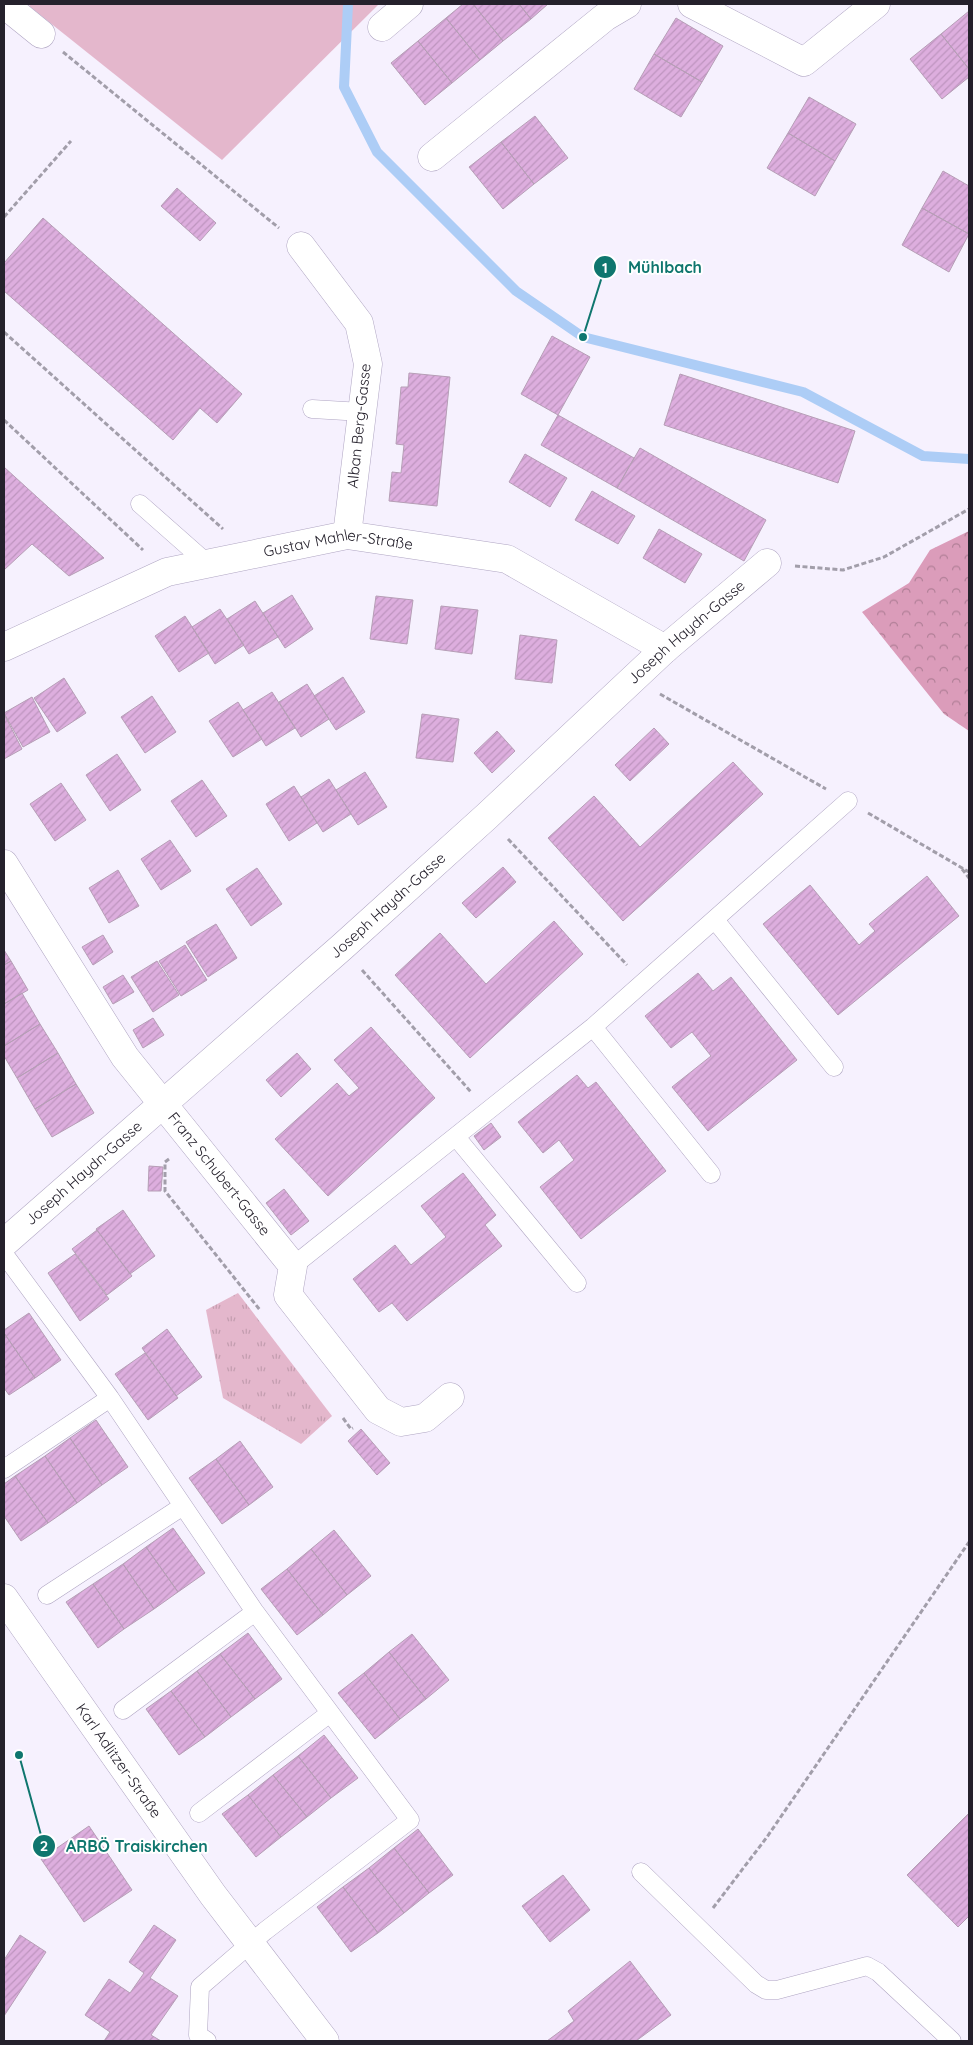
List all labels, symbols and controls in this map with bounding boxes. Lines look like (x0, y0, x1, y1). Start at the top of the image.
callout: Mühlbach (593, 252, 712, 283)
text: Mühlbach (628, 257, 702, 277)
text: 1 (602, 258, 608, 277)
street label: Alban Berg-Gasse (343, 363, 375, 489)
street label: Gustav Mahler-Straße (262, 525, 414, 561)
street label: Joseph Haydn-Gasse (624, 576, 749, 688)
street label: Joseph Haydn-Gasse (326, 848, 449, 962)
street label: Franz Schubert-Gasse (164, 1108, 275, 1239)
street label: Joseph Haydn-Gasse (21, 1116, 146, 1229)
street label: Karl Adlitzer-Straße (72, 1699, 166, 1822)
callout: ARBÖ Traiskirchen (31, 1830, 218, 1861)
text: 2 (40, 1836, 48, 1855)
text: ARBÖ Traiskirchen (66, 1836, 208, 1856)

